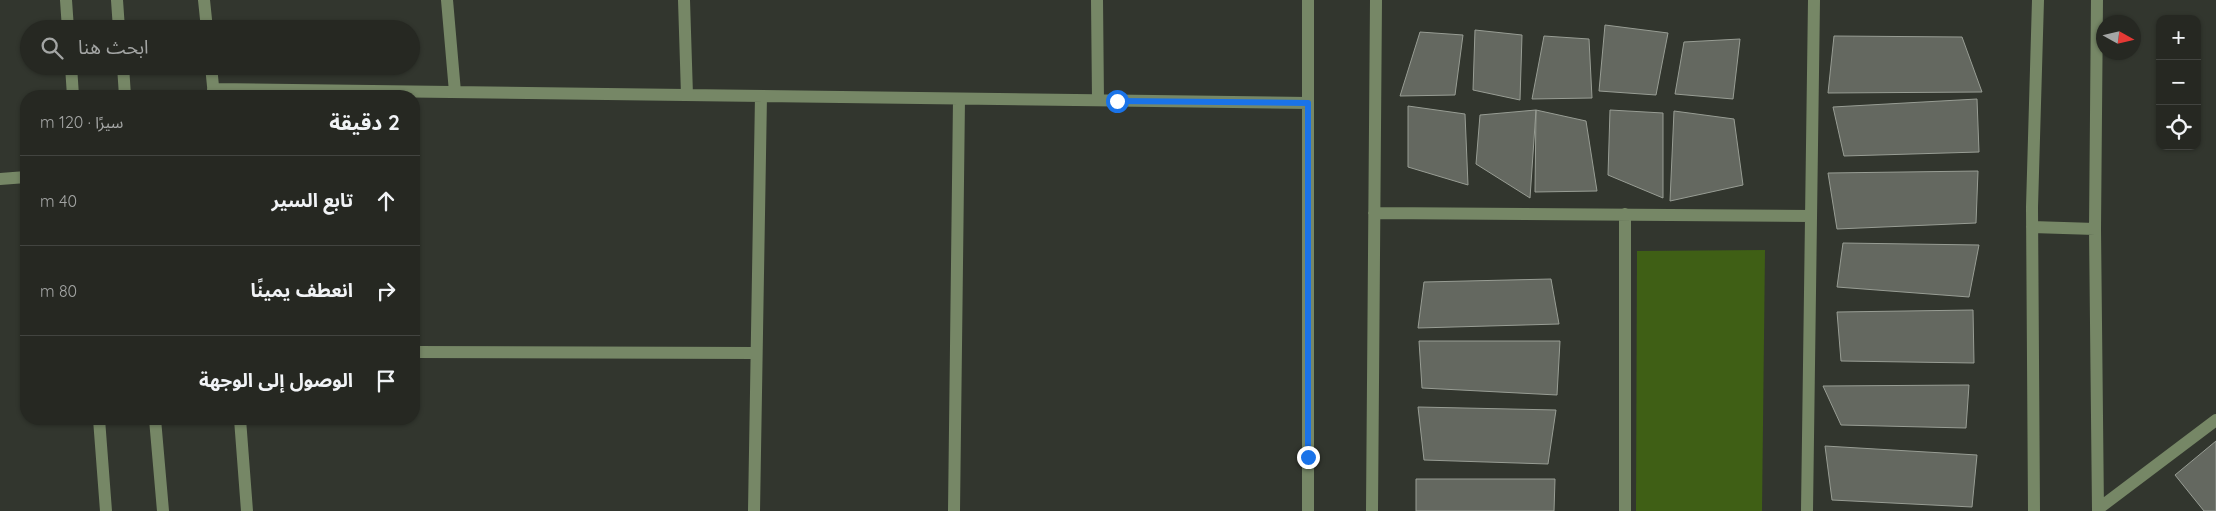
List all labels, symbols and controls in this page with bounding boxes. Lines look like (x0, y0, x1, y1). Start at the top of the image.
north arrow (2096, 15, 2141, 60)
map controls (2156, 15, 2201, 150)
button: + (2156, 15, 2201, 60)
search box (20, 20, 420, 75)
icon: search (38, 34, 66, 62)
text: ابحث هنا (78, 35, 149, 59)
button: − (2156, 60, 2201, 105)
route start (1106, 90, 1129, 113)
button: locate (2156, 105, 2201, 150)
text: 2 دقيقة (329, 109, 400, 135)
text: سيرًا · 120 m (40, 112, 123, 132)
icon: ahead (372, 187, 400, 215)
text: تابع السير (271, 188, 353, 212)
text: 40 m (40, 191, 77, 211)
icon: right (372, 277, 400, 305)
text: انعطف يمينًا (251, 278, 353, 302)
text: 80 m (40, 281, 77, 301)
icon: arrive (372, 367, 400, 395)
text: الوصول إلى الوجهة (199, 368, 353, 392)
route end (1297, 446, 1320, 469)

